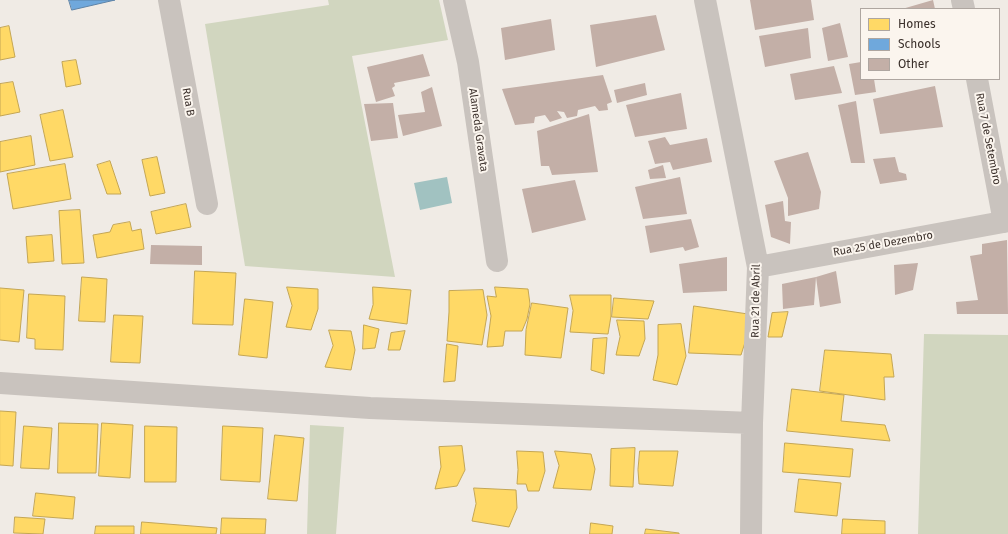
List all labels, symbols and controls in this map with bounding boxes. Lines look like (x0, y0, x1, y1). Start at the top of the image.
legend (860, 8, 1000, 80)
text: Homes (898, 17, 936, 31)
text: Schools (898, 37, 940, 51)
text: Other (898, 57, 929, 71)
street label: Rua B (179, 87, 197, 117)
street label: Alameda Gravata (466, 87, 490, 173)
street label: Rua 7 de Setembro (973, 92, 1003, 186)
street label: Rua 25 de Dezembro (832, 229, 934, 259)
street label: Rua 21 de Abril (749, 264, 763, 338)

